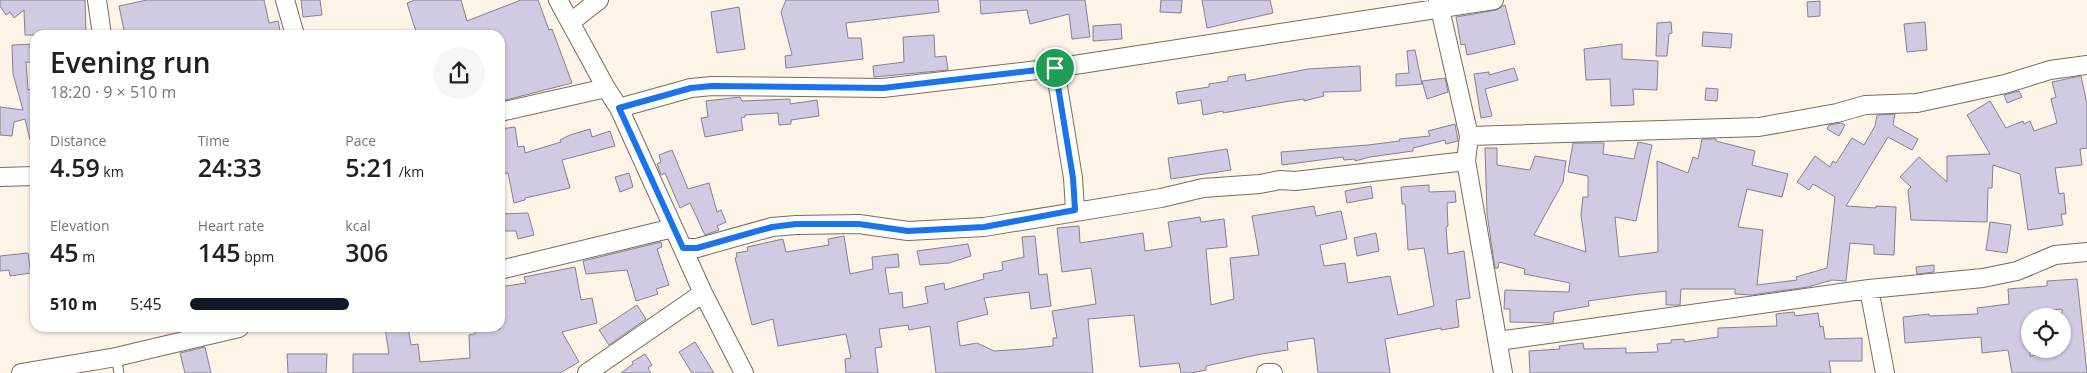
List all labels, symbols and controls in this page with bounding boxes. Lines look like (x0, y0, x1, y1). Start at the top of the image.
text: Evening run (50, 43, 211, 81)
button: share (433, 47, 485, 99)
pin (1034, 47, 1076, 89)
icon: arrive (1041, 54, 1069, 82)
text: 18:20 · 9 × 510 m (50, 81, 176, 103)
text: Distance (50, 131, 106, 150)
text: Time (198, 131, 230, 150)
text: Pace (345, 131, 376, 150)
text: 4.59 (50, 150, 100, 184)
text: 24:33 (198, 150, 262, 184)
text: 5:21 (345, 150, 395, 184)
text: km (100, 162, 124, 181)
text: /km (395, 162, 424, 181)
text: Elevation (50, 216, 109, 235)
text: Heart rate (198, 216, 264, 235)
text: kcal (345, 216, 371, 235)
text: 45 (50, 235, 79, 269)
text: 145 (198, 235, 241, 269)
text: 306 (345, 235, 388, 269)
text: m (79, 247, 95, 266)
text: bpm (241, 247, 274, 266)
text: 510 m (50, 293, 97, 315)
text: 5:45 (130, 293, 162, 315)
map controls (2021, 308, 2071, 358)
button: locate (2021, 308, 2071, 358)

